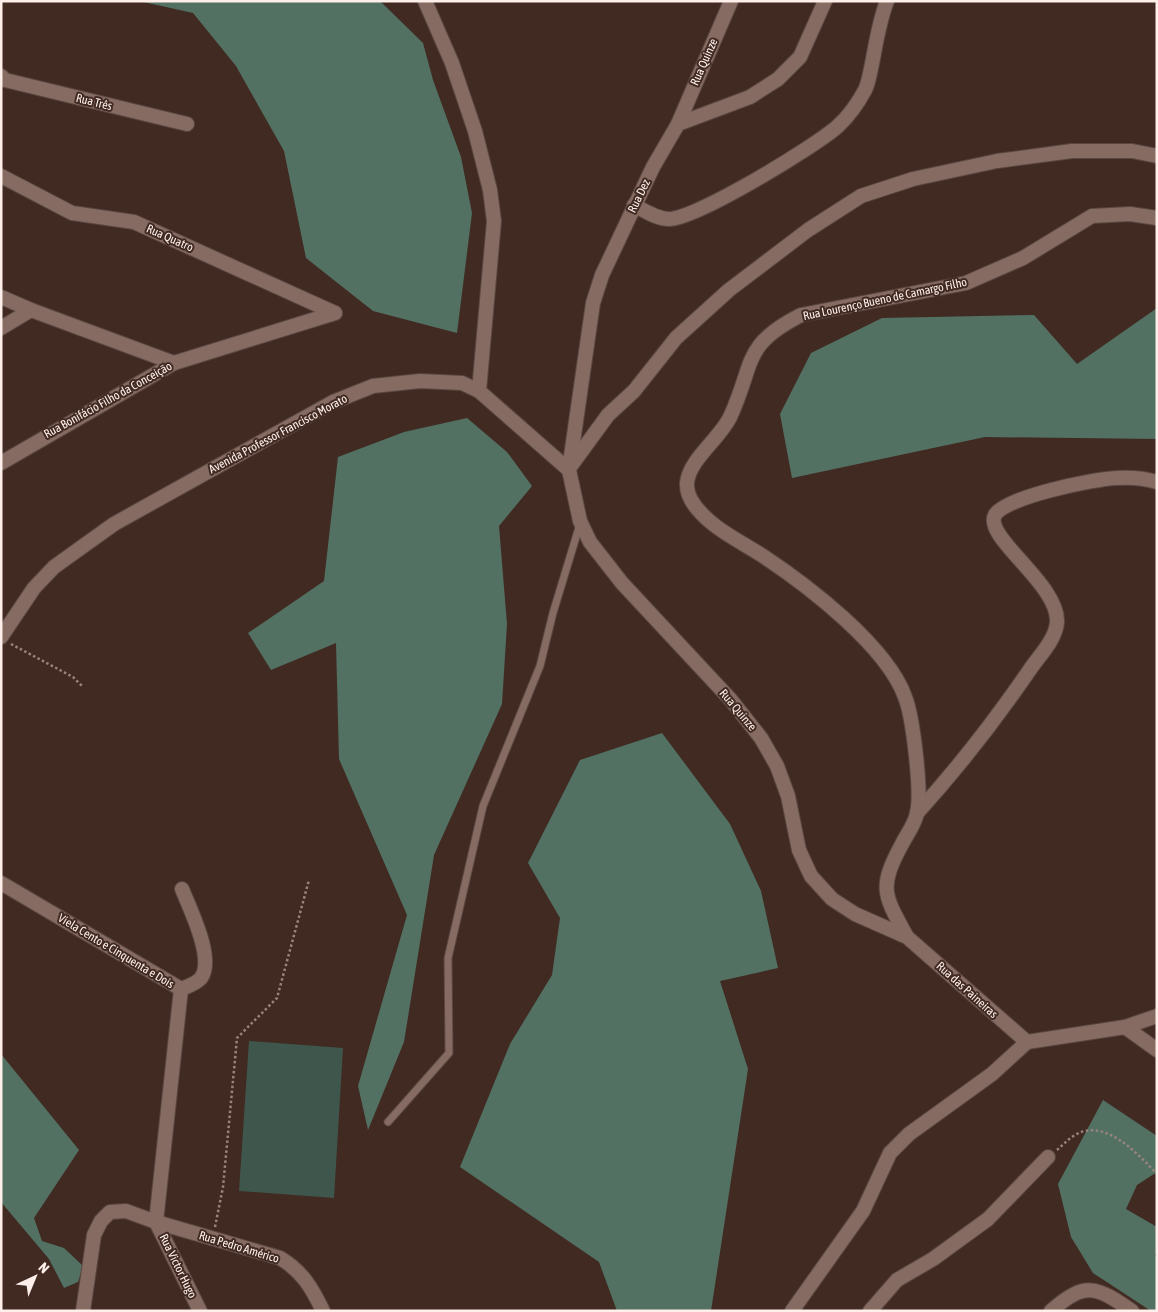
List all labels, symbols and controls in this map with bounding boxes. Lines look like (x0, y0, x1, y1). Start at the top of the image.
street label: Rua Quinze (687, 36, 721, 88)
street label: Rua Três (74, 91, 114, 113)
street label: Rua Dez (625, 176, 653, 215)
street label: Rua Quatro (144, 221, 196, 255)
street label: Rua Lourenço Bueno de Camargo Filho (802, 275, 969, 323)
street label: Rua Bonifácio Filho da Conceição (42, 359, 175, 441)
street label: Avenida Professor Francisco Morato (206, 391, 350, 477)
street label: Rua Quinze (717, 686, 759, 734)
street label: Viela Cento e Cinquenta e Dois (56, 911, 176, 991)
street label: Rua das Paineiras (934, 959, 1000, 1021)
street label: Rua Pedro Américo (197, 1228, 281, 1266)
street label: Rua Victor Hugo (156, 1232, 200, 1301)
north arrow (10, 1252, 60, 1302)
text: N (36, 1259, 53, 1276)

